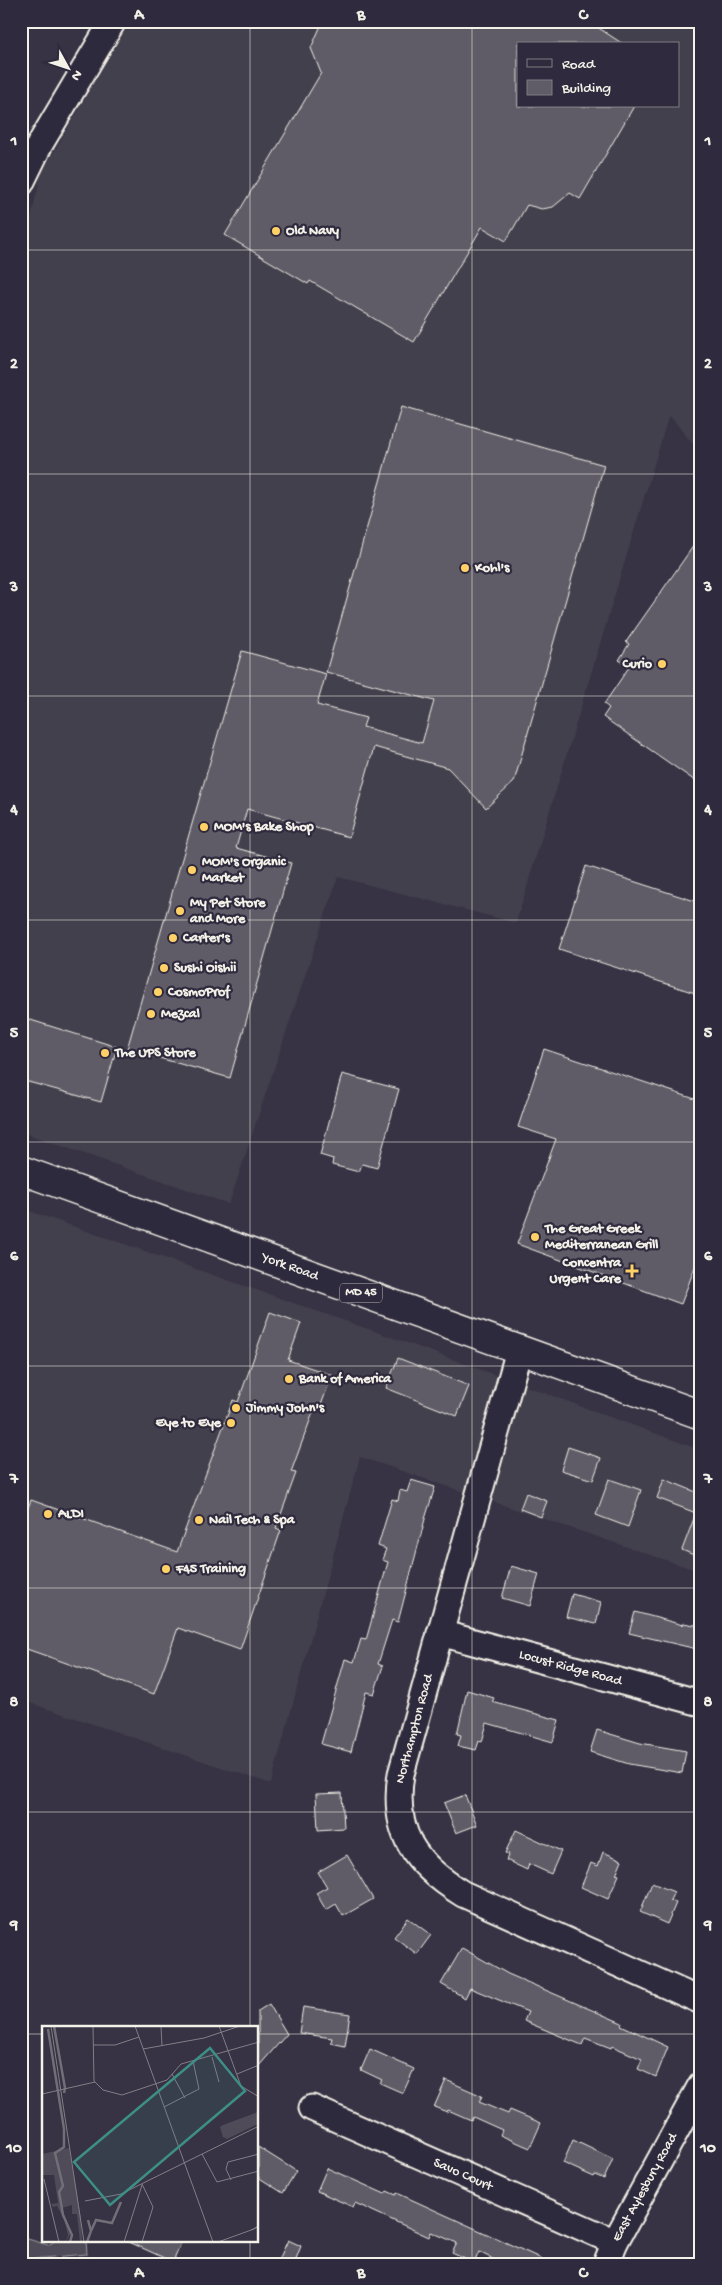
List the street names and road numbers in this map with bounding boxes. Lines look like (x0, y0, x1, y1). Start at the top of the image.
street label: York Road (258, 1248, 322, 1286)
road number: MD 45 (340, 1284, 382, 1302)
street label: Locust Ridge Road (517, 1646, 625, 1690)
street label: Northampton Road (392, 1671, 438, 1786)
street label: East Aylesbury Road (608, 2129, 682, 2245)
street label: Savo Court (431, 2154, 496, 2196)

